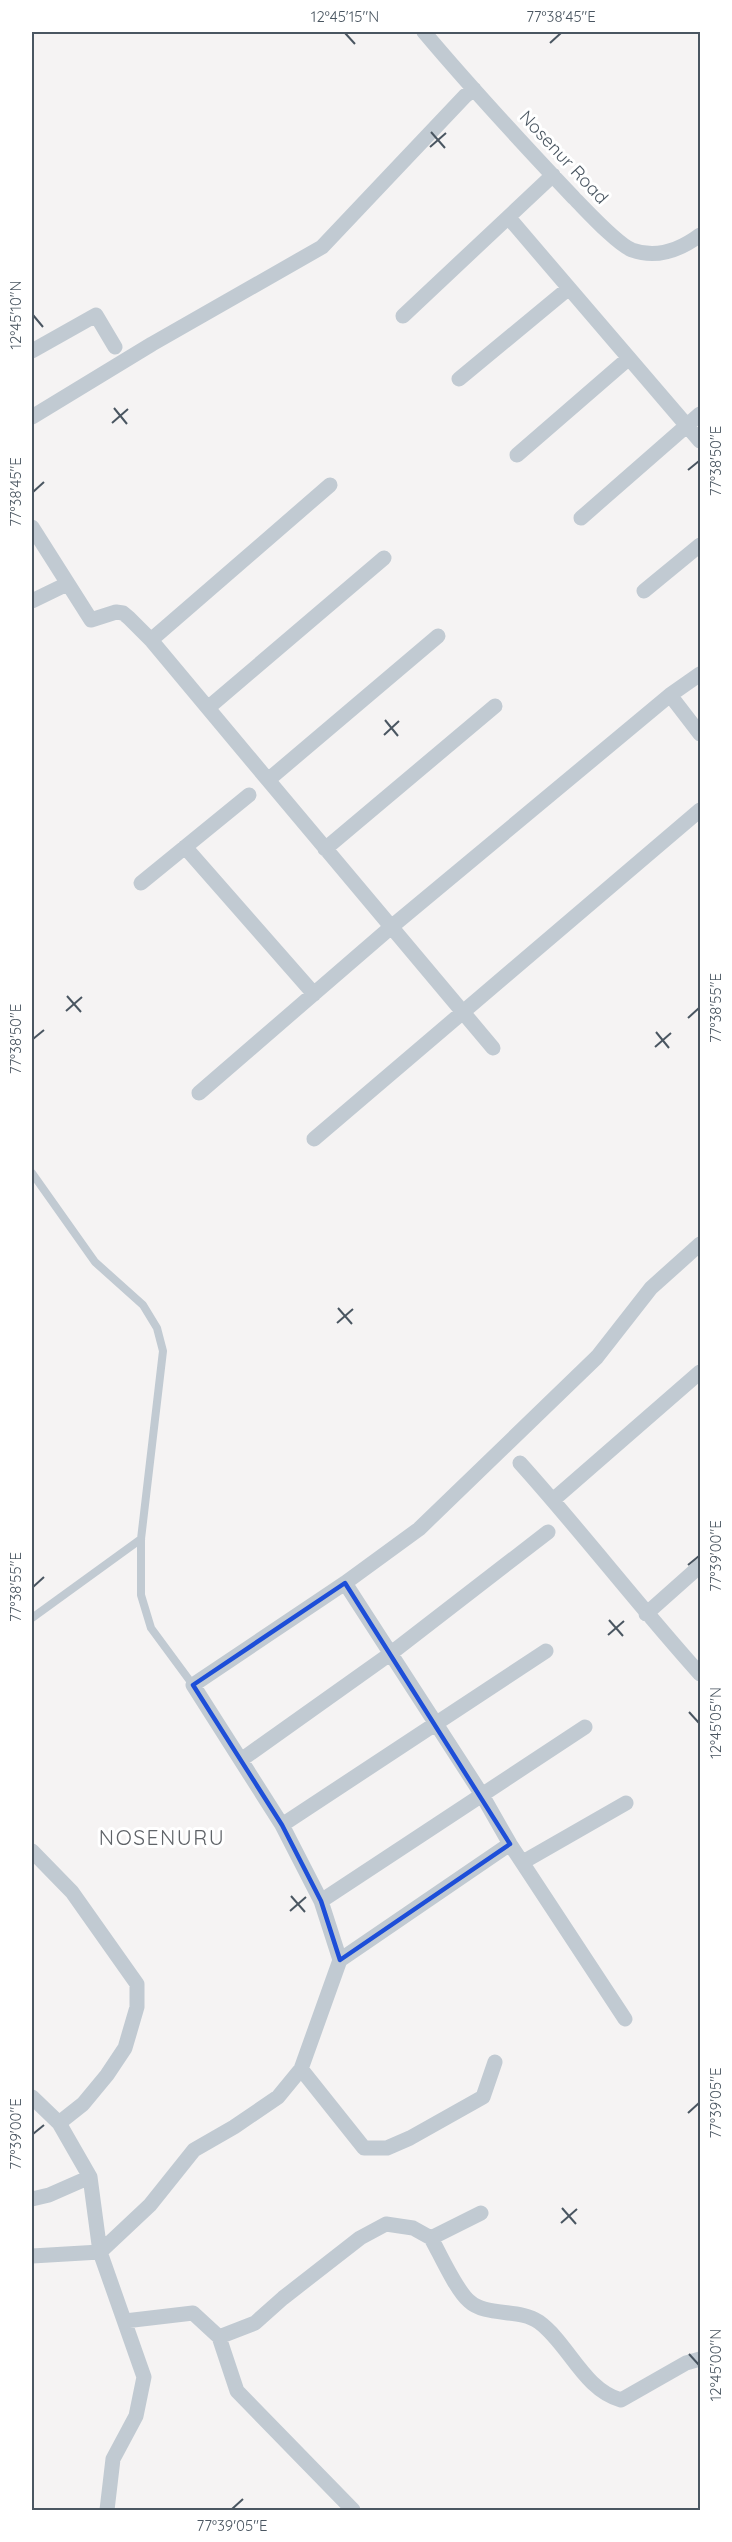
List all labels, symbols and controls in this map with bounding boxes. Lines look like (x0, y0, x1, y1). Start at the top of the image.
text: 12°45'15"N (311, 7, 379, 26)
text: 77°38'45"E (526, 7, 596, 26)
street label: Nosenur Road (515, 105, 613, 209)
text: 12°45'10"N (6, 280, 25, 350)
text: 77°38'50"E (706, 426, 725, 496)
text: 77°38'45"E (6, 457, 25, 527)
text: 77°38'55"E (706, 973, 725, 1043)
text: 77°38'50"E (6, 1004, 25, 1074)
text: 77°39'00"E (706, 1520, 725, 1592)
text: 77°38'55"E (6, 1552, 25, 1622)
text: 12°45'05"N (706, 1687, 725, 1759)
district label: NOSENURU (99, 1824, 225, 1850)
text: 77°39'05"E (706, 2068, 725, 2138)
text: 77°39'00"E (6, 2098, 25, 2170)
text: 12°45'00"N (706, 2329, 725, 2401)
text: 77°39'05"E (197, 2516, 267, 2535)

